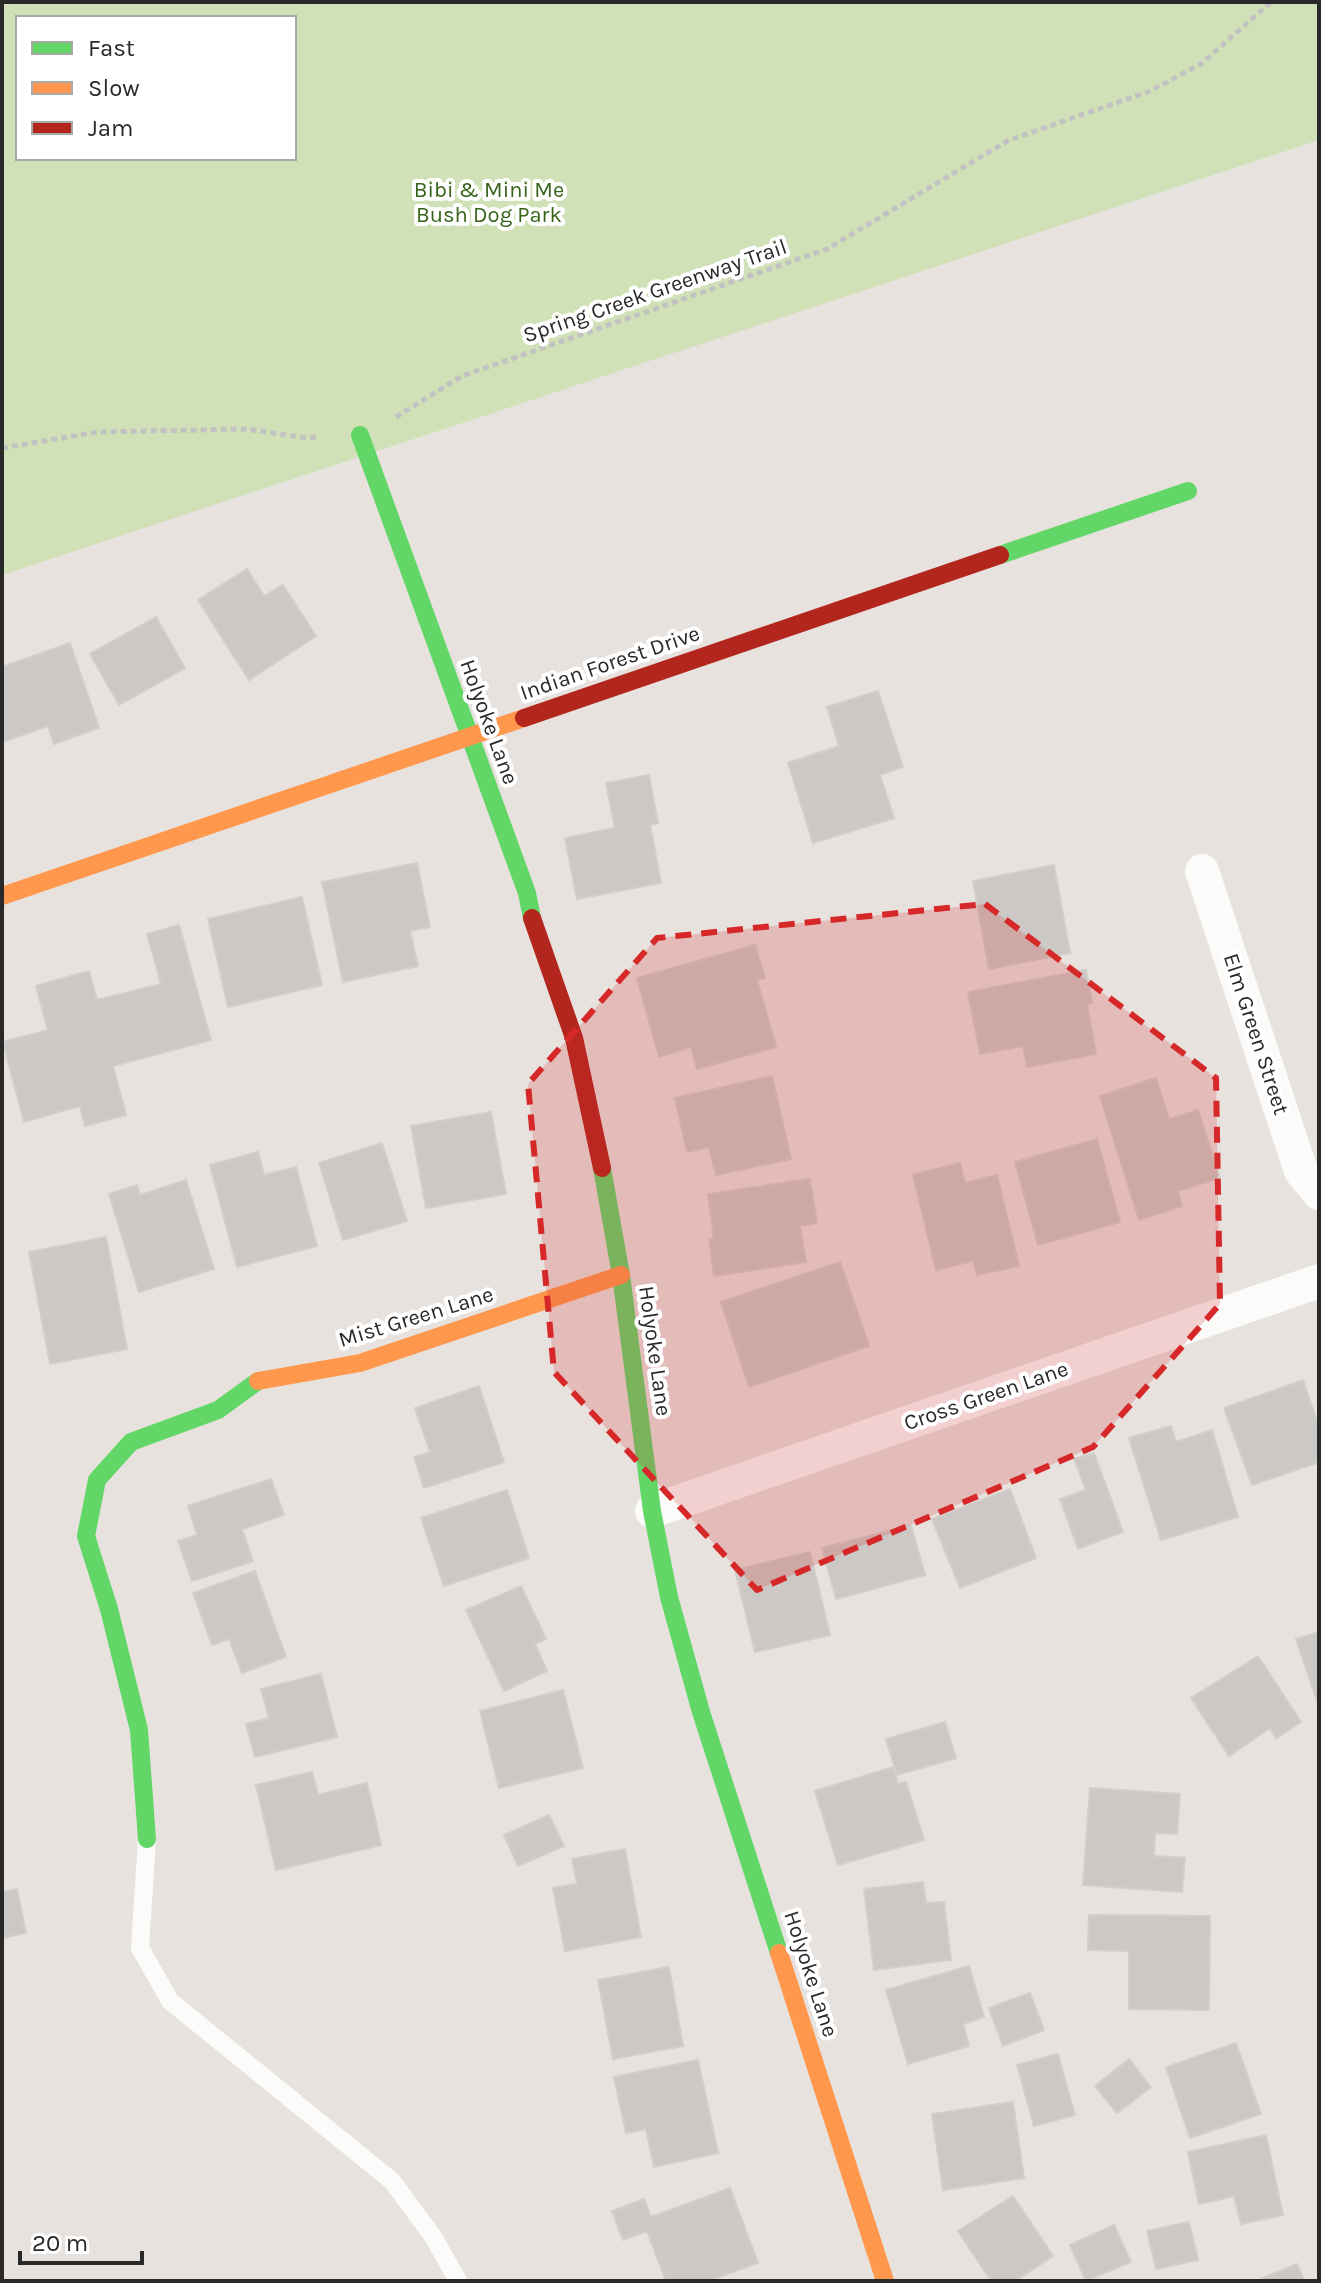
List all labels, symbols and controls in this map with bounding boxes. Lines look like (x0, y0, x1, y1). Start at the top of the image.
legend (16, 16, 296, 160)
text: Fast (88, 34, 135, 62)
text: Slow (88, 74, 140, 102)
text: Jam (88, 114, 133, 142)
park label: Bibi & Mini Me Bush Dog Park (414, 177, 564, 228)
street label: Spring Creek Greenway Trail (520, 234, 790, 348)
street label: Indian Forest Drive (517, 620, 703, 706)
street label: Holyoke Lane (454, 656, 524, 788)
street label: Elm Green Street (1218, 950, 1294, 1118)
street label: Mist Green Lane (335, 1281, 497, 1353)
street label: Holyoke Lane (633, 1284, 677, 1418)
street label: Cross Green Lane (900, 1356, 1072, 1436)
street label: Holyoke Lane (778, 1908, 844, 2040)
scale bar (20, 2215, 142, 2265)
text: 20 m (32, 2229, 88, 2257)

